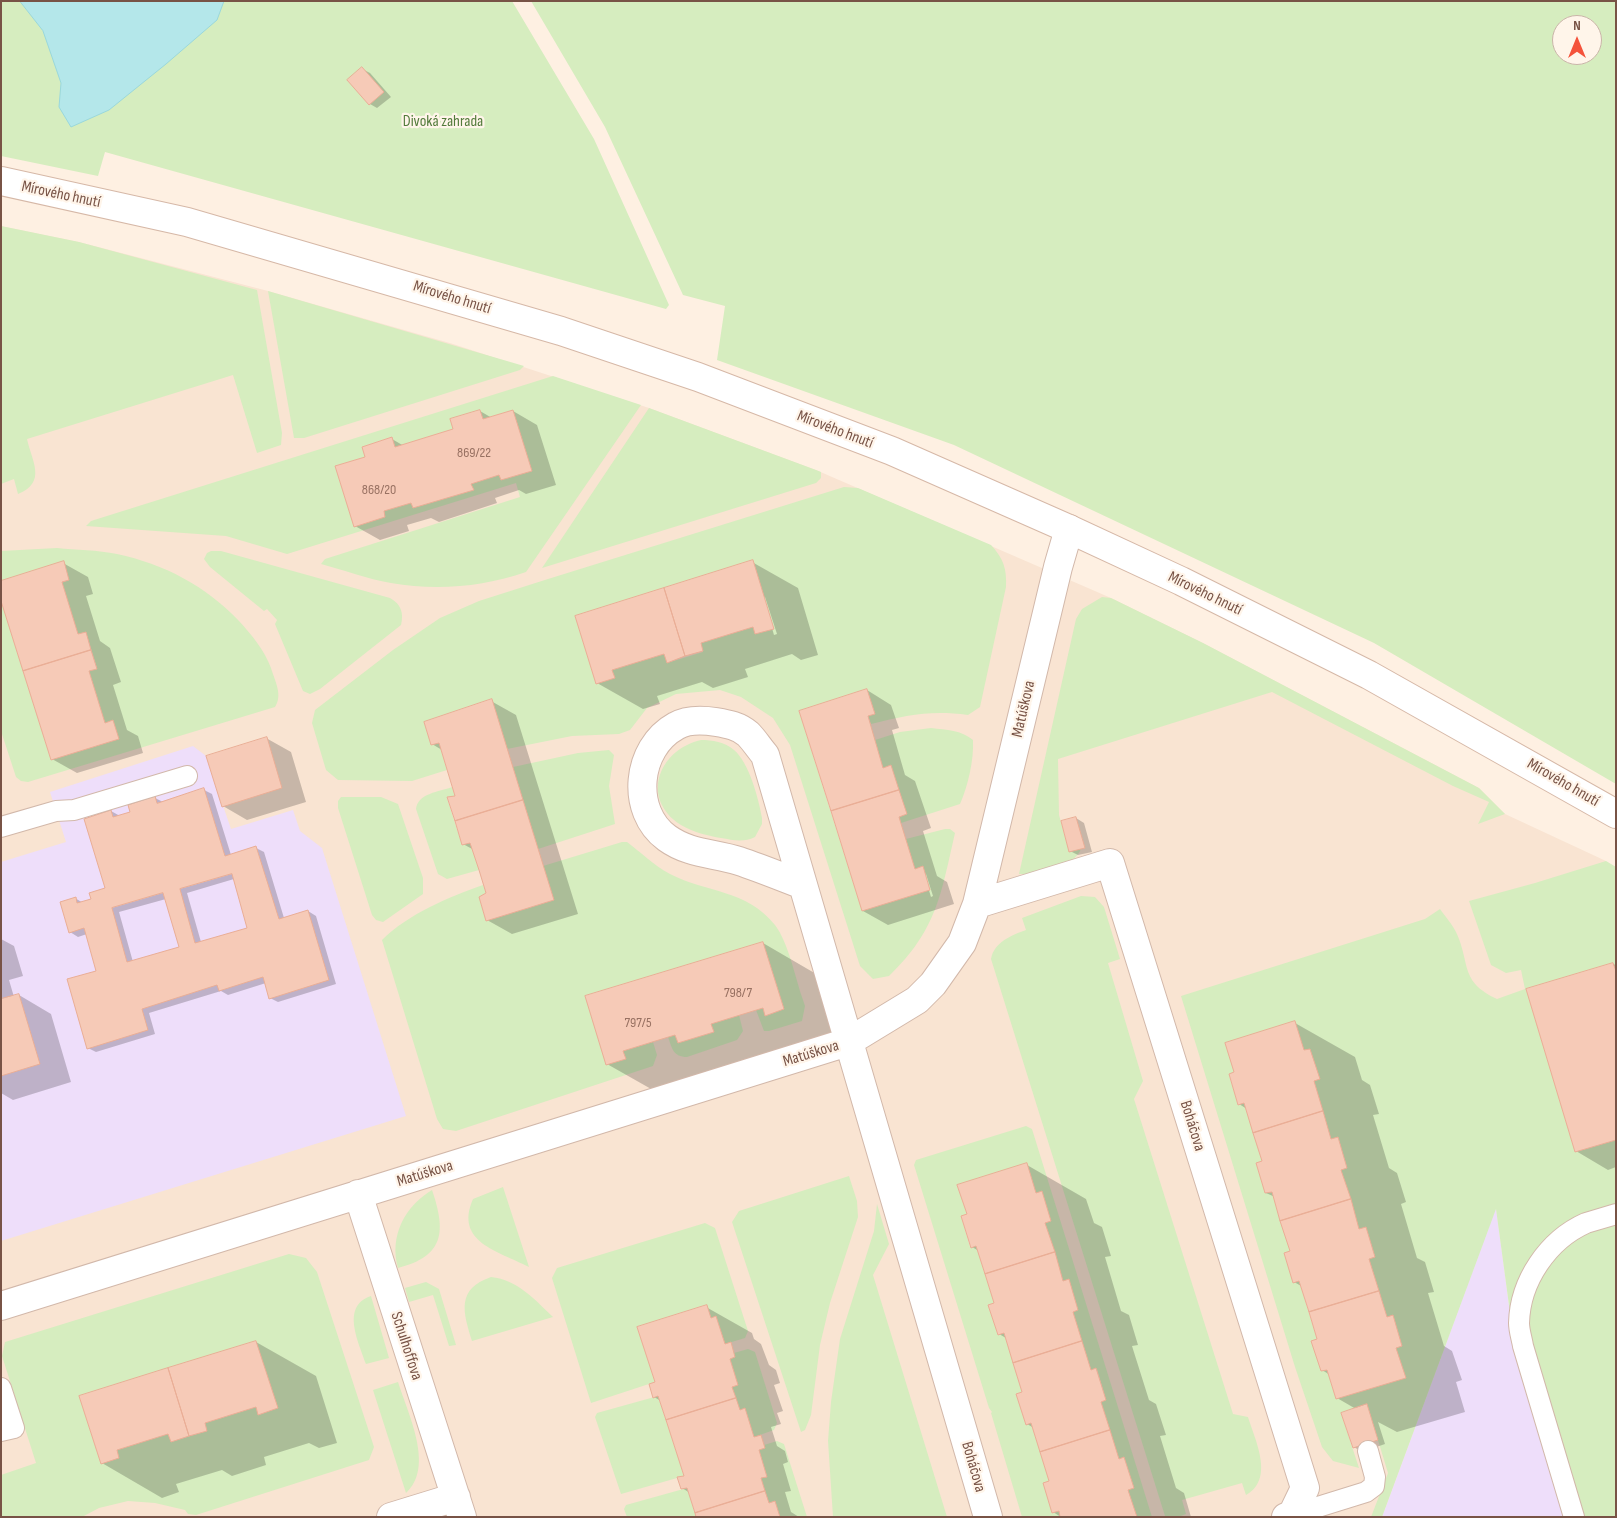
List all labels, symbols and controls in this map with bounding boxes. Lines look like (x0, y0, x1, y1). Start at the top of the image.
north arrow (1552, 15, 1602, 65)
text: N (1573, 17, 1581, 34)
park label: Divoká zahrada (403, 112, 483, 132)
street label: Mírového hnutí (20, 177, 102, 213)
street label: Mírového hnutí (411, 277, 493, 319)
street label: Mírového hnutí (794, 407, 876, 453)
house number: 869/22 (457, 445, 491, 461)
house number: 868/20 (362, 482, 396, 498)
street label: Mírového hnutí (1165, 568, 1245, 620)
street label: Matúškova (1008, 679, 1040, 739)
street label: Mírového hnutí (1524, 755, 1602, 811)
house number: 798/7 (724, 985, 752, 1001)
house number: 797/5 (625, 1015, 651, 1031)
street label: Matúškova (781, 1036, 841, 1072)
street label: Boháčova (1175, 1098, 1209, 1154)
street label: Matúškova (395, 1156, 455, 1192)
street label: Schulhoffova (386, 1309, 426, 1383)
street label: Boháčova (957, 1439, 989, 1495)

